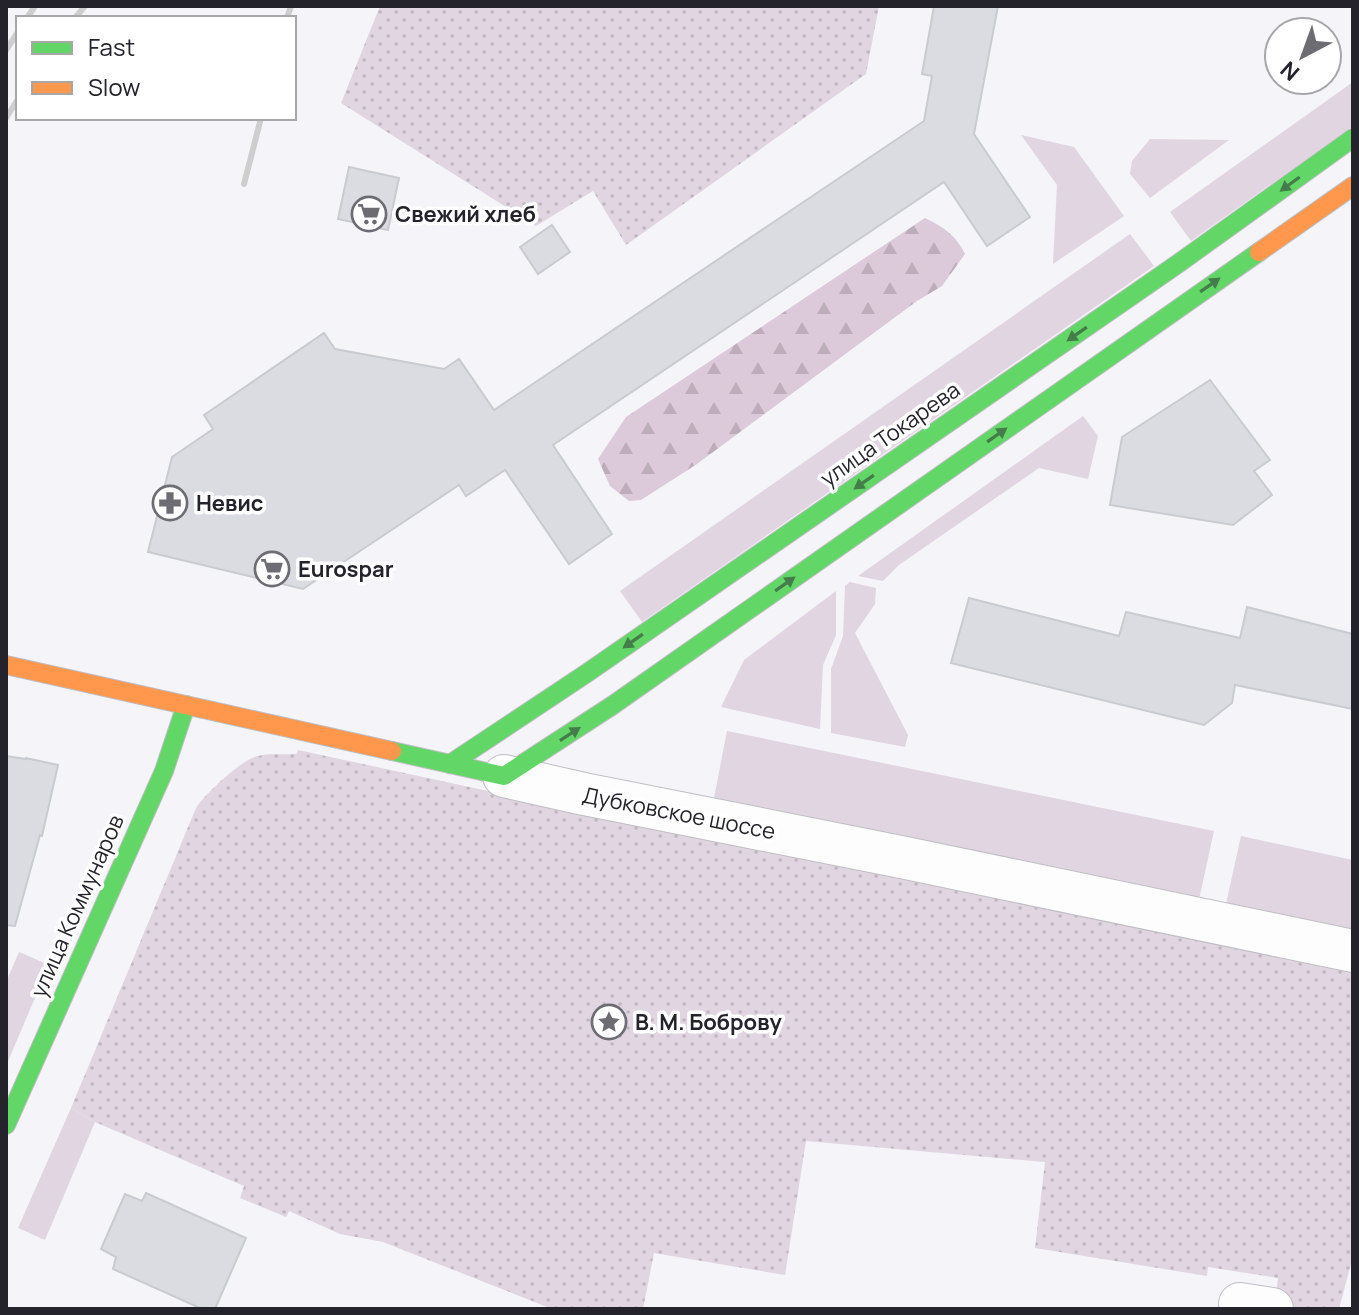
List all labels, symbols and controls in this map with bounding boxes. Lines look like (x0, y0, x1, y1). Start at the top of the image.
legend (16, 16, 296, 120)
north arrow (1263, 16, 1343, 96)
text: Fast (88, 30, 135, 63)
text: N (1274, 55, 1306, 88)
text: Slow (88, 70, 141, 103)
one-way arrow (1279, 176, 1300, 191)
supermarket icon: Свежий хлеб (350, 195, 388, 233)
place label: Свежий хлеб (395, 199, 536, 229)
one-way arrow (1200, 278, 1221, 293)
one-way arrow (1067, 326, 1088, 341)
street label: улица Токарева (814, 375, 966, 493)
one-way arrow (987, 428, 1008, 443)
one-way arrow (853, 474, 874, 489)
pharmacy icon: Невис (151, 484, 189, 522)
place label: Невис (196, 488, 263, 518)
supermarket icon: Eurospar (253, 550, 291, 588)
place label: Eurospar (298, 554, 394, 584)
one-way arrow (774, 577, 795, 592)
one-way arrow (623, 633, 644, 648)
one-way arrow (559, 726, 580, 741)
street label: Дубковское шоссе (580, 780, 778, 846)
street label: улица Коммунаров (23, 810, 131, 1002)
place icon: В. М. Боброву (590, 1003, 628, 1041)
place label: В. М. Боброву (635, 1007, 782, 1037)

